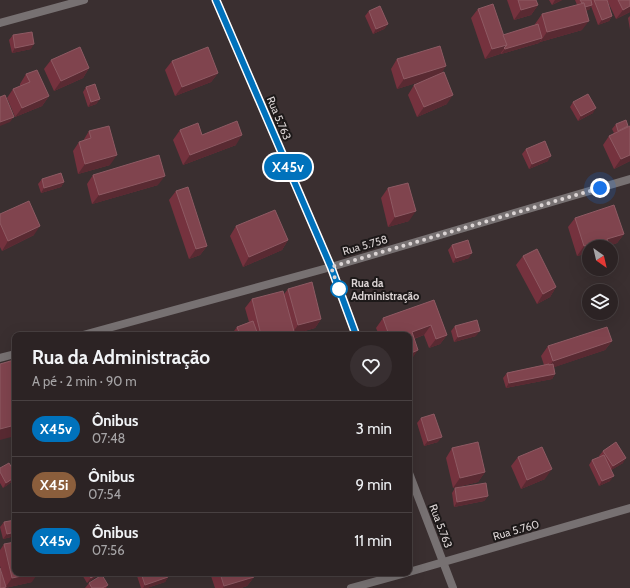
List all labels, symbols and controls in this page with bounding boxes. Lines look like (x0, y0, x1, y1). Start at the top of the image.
street label: Rua 5.763 (264, 94, 294, 142)
line badge: X45v (260, 154, 316, 180)
text: X45v (272, 158, 304, 176)
your location (590, 178, 610, 198)
street label: Rua 5.758 (341, 232, 389, 258)
north arrow (582, 240, 618, 276)
map controls (582, 240, 618, 320)
place label: Rua da Administração (351, 276, 419, 303)
marker: Rua da Administração (330, 280, 348, 298)
button: layers (582, 284, 618, 320)
button: heart (350, 345, 392, 387)
text: Rua da Administração (32, 346, 210, 369)
text: A pé · 2 min · 90 m (32, 373, 137, 389)
text: Ônibus (92, 412, 138, 430)
text: X45v (40, 420, 72, 438)
text: 3 min (356, 420, 392, 438)
text: 07:48 (92, 430, 126, 446)
text: Ônibus (88, 468, 135, 486)
text: X45i (40, 476, 68, 494)
text: 9 min (355, 476, 392, 494)
text: 07:54 (88, 486, 121, 502)
street label: Rua 5.763 (426, 502, 456, 550)
street label: Rua 5.760 (491, 517, 541, 543)
text: Ônibus (92, 524, 138, 542)
text: X45v (40, 532, 72, 550)
text: 11 min (354, 532, 392, 550)
text: 07:56 (92, 542, 125, 558)

